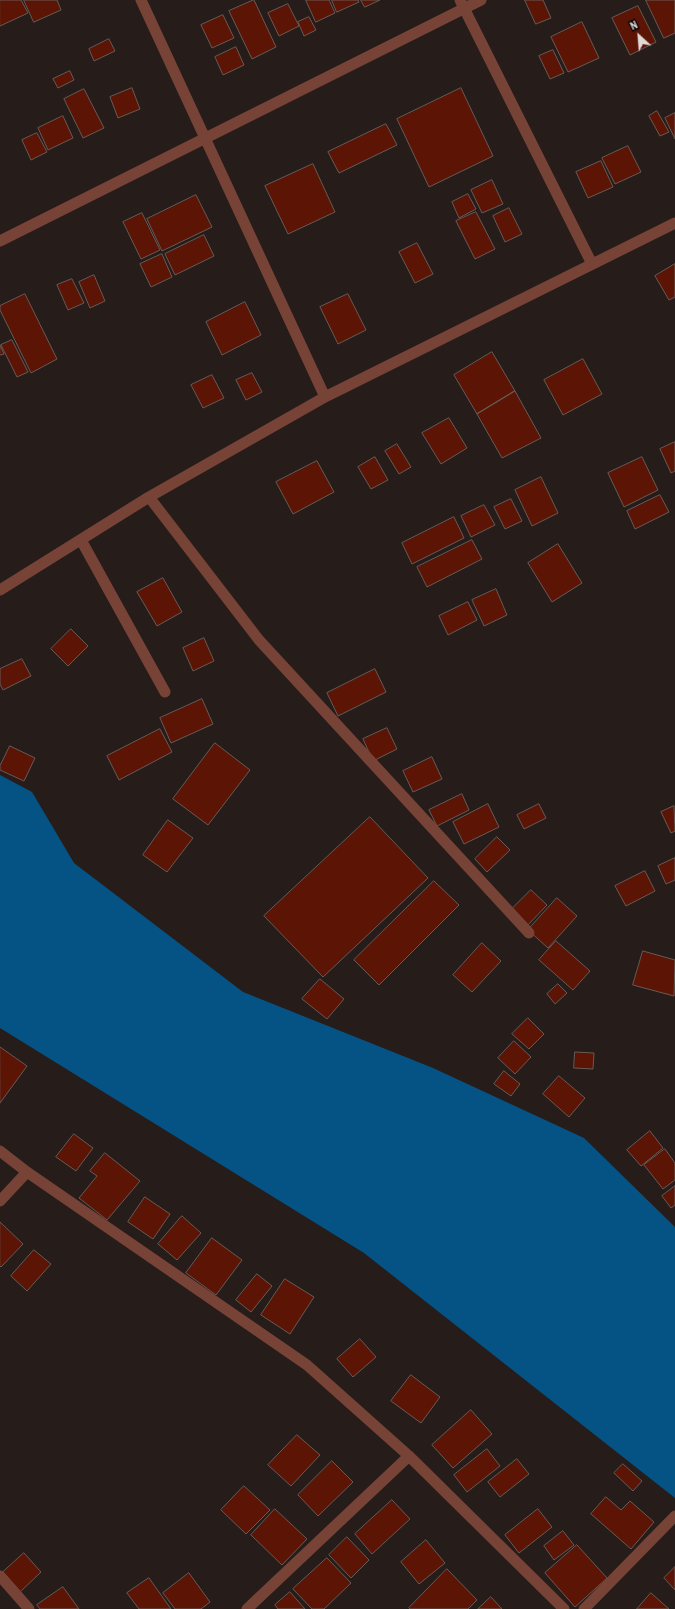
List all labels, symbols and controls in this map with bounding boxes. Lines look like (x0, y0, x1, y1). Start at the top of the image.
north arrow (619, 16, 659, 56)
text: N (628, 17, 640, 33)

